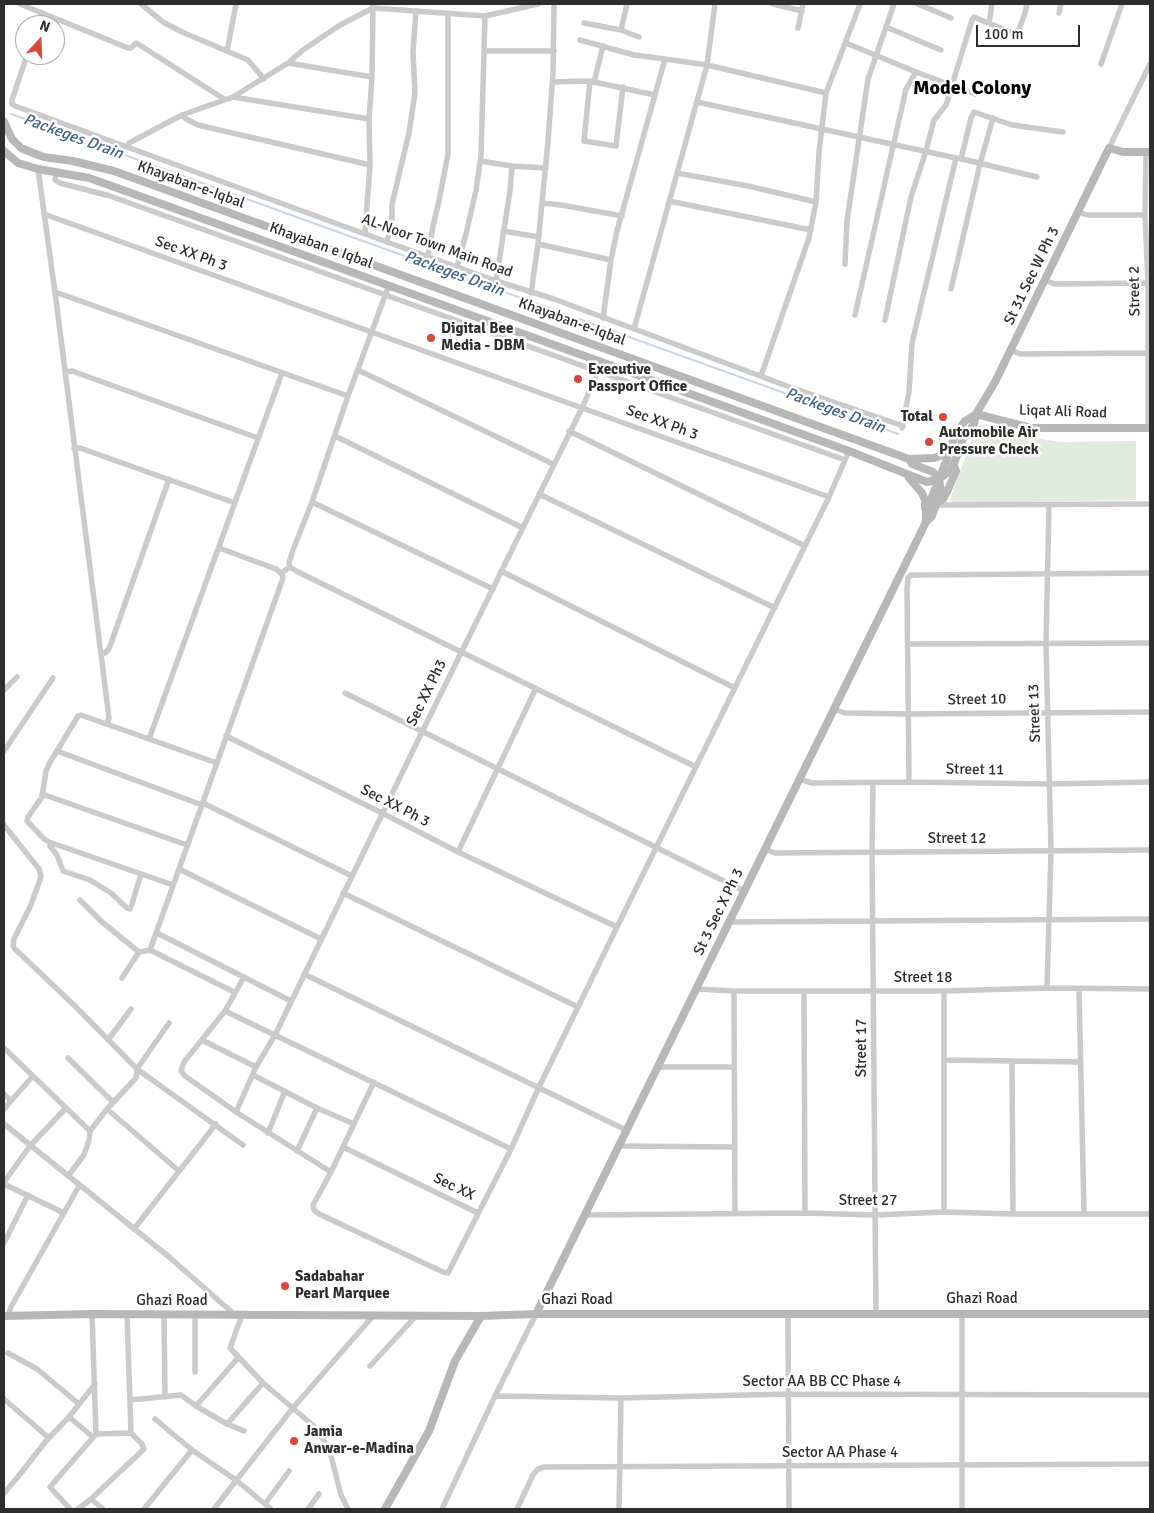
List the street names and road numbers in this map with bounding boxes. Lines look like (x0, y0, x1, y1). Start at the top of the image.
street label: Khayaban-e-Iqbal (135, 157, 247, 213)
street label: AL-Noor Town Main Road (359, 210, 515, 282)
street label: Khayaban e Iqbal (267, 219, 375, 273)
street label: St 31 Sec W Ph 3 (1001, 224, 1063, 328)
street label: Sec XX Ph 3 (153, 233, 229, 275)
street label: Street 2 (1126, 266, 1144, 316)
street label: Khayaban-e-Iqbal (516, 294, 628, 350)
street label: Liqat Ali Road (1019, 401, 1107, 423)
street label: Sec XX Ph 3 (624, 402, 700, 444)
street label: Sec XX Ph3 (403, 657, 451, 729)
street label: Street 13 (1025, 683, 1045, 743)
street label: Street 10 (948, 690, 1006, 710)
street label: Street 11 (946, 760, 1004, 780)
street label: Sec XX Ph 3 (357, 781, 433, 831)
street label: Street 12 (928, 830, 986, 848)
street label: St 3 Sec X Ph 3 (690, 866, 748, 958)
street label: Street 18 (894, 969, 952, 987)
street label: Street 17 (853, 1019, 871, 1077)
street label: Sec XX (430, 1169, 478, 1205)
street label: Street 27 (839, 1192, 897, 1210)
street label: Ghazi Road (946, 1290, 1018, 1308)
street label: Ghazi Road (541, 1291, 613, 1309)
street label: Ghazi Road (136, 1292, 208, 1310)
street label: Sector AA BB CC Phase 4 (743, 1373, 901, 1391)
street label: Sector AA Phase 4 (782, 1444, 898, 1462)

